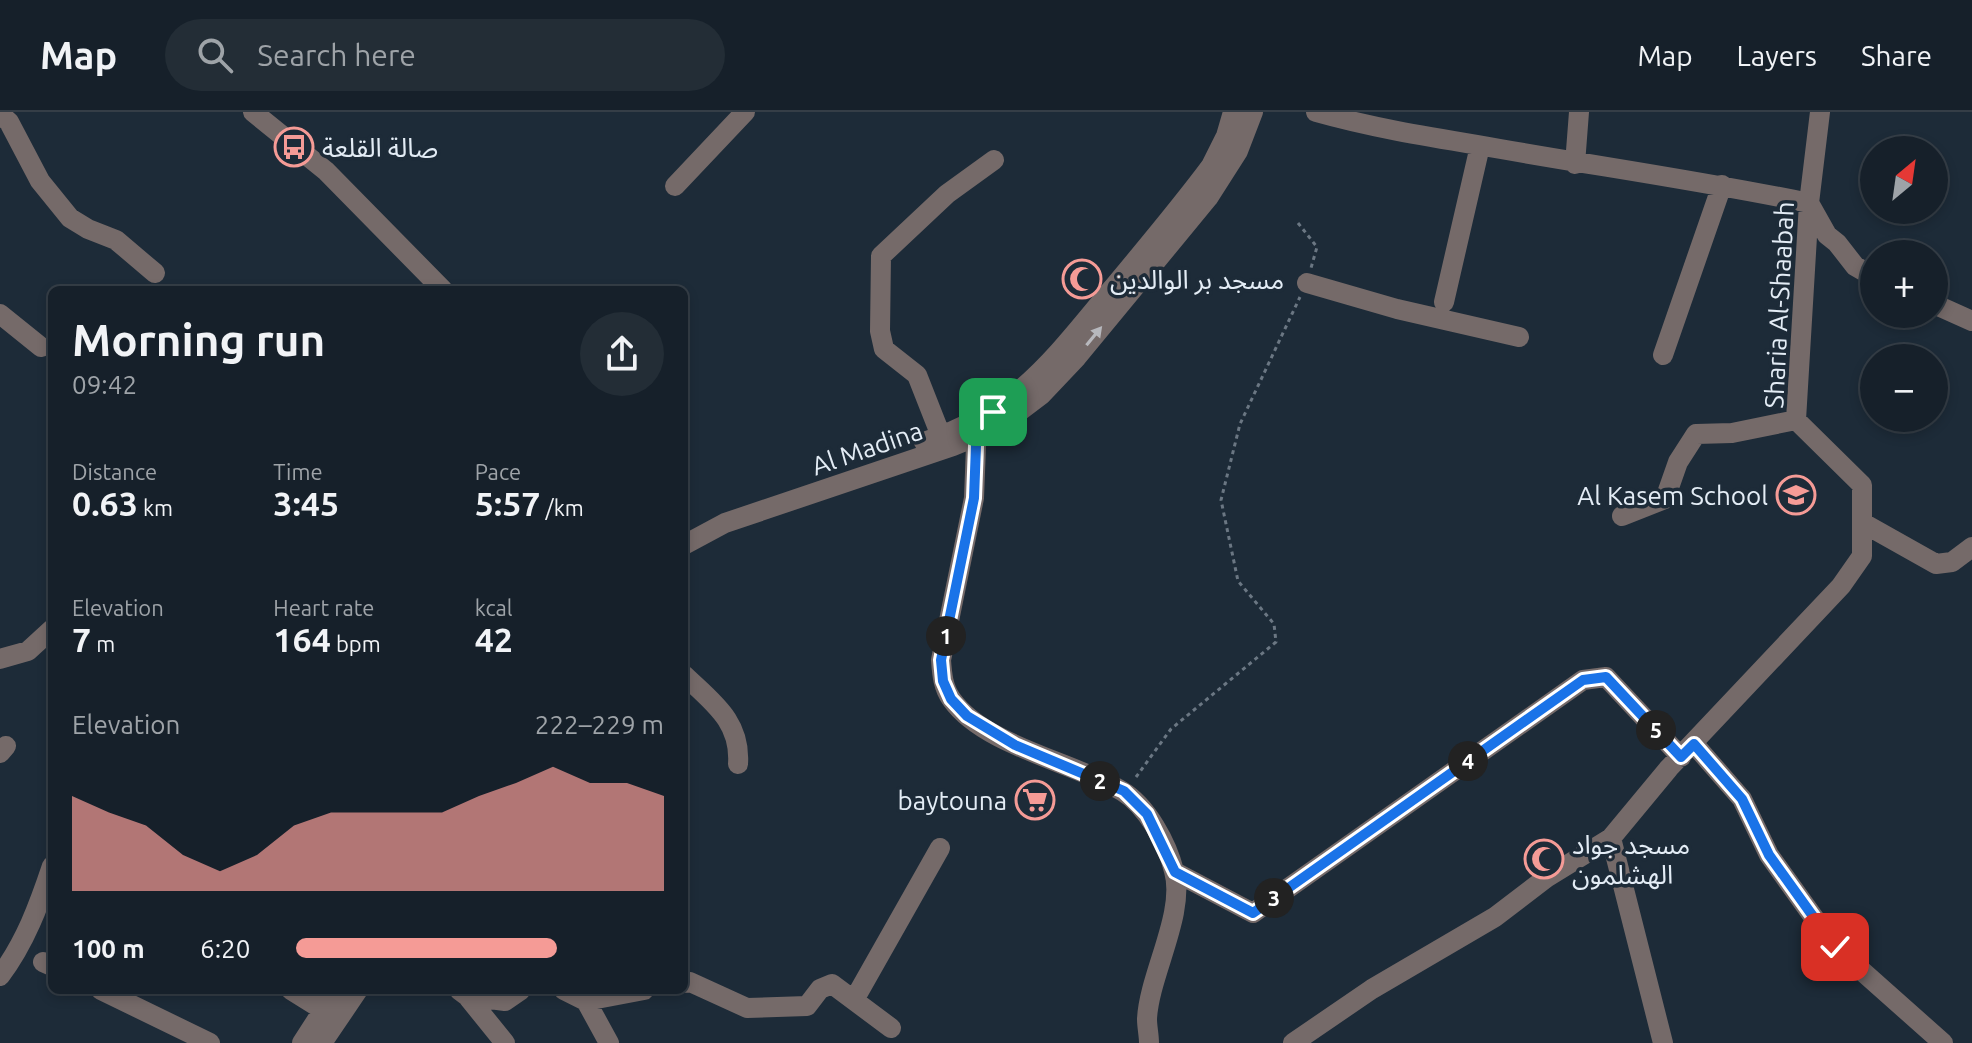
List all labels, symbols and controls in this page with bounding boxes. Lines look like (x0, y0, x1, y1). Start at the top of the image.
search box (165, 19, 725, 91)
icon: search (193, 33, 237, 77)
text: Map (40, 34, 117, 76)
text: Search here (257, 38, 416, 72)
text: Map (1637, 40, 1693, 71)
text: Layers (1737, 40, 1817, 71)
text: Share (1861, 40, 1932, 71)
bus stop icon: صالة القلعة (273, 126, 315, 168)
place label: صالة القلعة (322, 133, 438, 162)
north arrow (1860, 136, 1948, 224)
map controls (1860, 136, 1948, 432)
street label: Sharia Al-Shaabah (1759, 201, 1799, 409)
button: + (1860, 240, 1948, 328)
mosque icon: مسجد بر الوالدين (1061, 258, 1103, 300)
place label: مسجد بر الوالدين (1110, 265, 1284, 295)
button: share (580, 312, 664, 396)
text: Morning run (72, 315, 325, 364)
one-way arrow (1086, 326, 1102, 346)
button: − (1860, 344, 1948, 432)
text: 09:42 (72, 370, 137, 399)
pin (959, 378, 1027, 446)
icon: arrive (971, 390, 1015, 434)
street label: Al Madina (808, 416, 926, 480)
text: Distance (72, 459, 157, 484)
text: Time (273, 459, 323, 484)
text: Pace (475, 459, 521, 484)
school or university icon: Al Kasem School (1775, 474, 1817, 516)
place label: Al Kasem School (1577, 481, 1768, 510)
text: 0.63 (72, 484, 138, 522)
text: 3:45 (273, 484, 339, 522)
text: 5:57 (475, 484, 541, 522)
text: km (138, 495, 173, 520)
text: /km (541, 495, 584, 520)
text: Elevation (72, 595, 164, 620)
text: Heart rate (273, 595, 375, 620)
text: kcal (475, 595, 513, 620)
pin: 1 (926, 616, 966, 656)
text: 7 (72, 620, 91, 658)
text: 164 (273, 620, 331, 658)
text: 42 (475, 620, 513, 658)
text: 1 (940, 623, 952, 648)
text: m (91, 631, 115, 656)
text: bpm (331, 631, 381, 656)
text: Elevation (72, 710, 180, 739)
text: 222–229 m (535, 710, 664, 739)
pin: 5 (1636, 710, 1676, 750)
text: 5 (1650, 717, 1662, 742)
pin: 4 (1448, 741, 1488, 781)
text: 4 (1462, 748, 1474, 773)
pin: 2 (1080, 761, 1120, 801)
text: 2 (1094, 768, 1106, 793)
supermarket icon: baytouna (1014, 779, 1056, 821)
place label: baytouna (897, 786, 1007, 815)
place label: مسجد جواد الهشلمون (1572, 830, 1690, 890)
mosque icon: مسجد جواد الهشلمون (1523, 838, 1565, 880)
pin: 3 (1254, 878, 1294, 918)
text: 3 (1268, 885, 1280, 910)
pin (1801, 913, 1869, 981)
icon: check (1813, 925, 1857, 969)
text: 100 m (72, 934, 145, 963)
text: 6:20 (200, 934, 250, 963)

